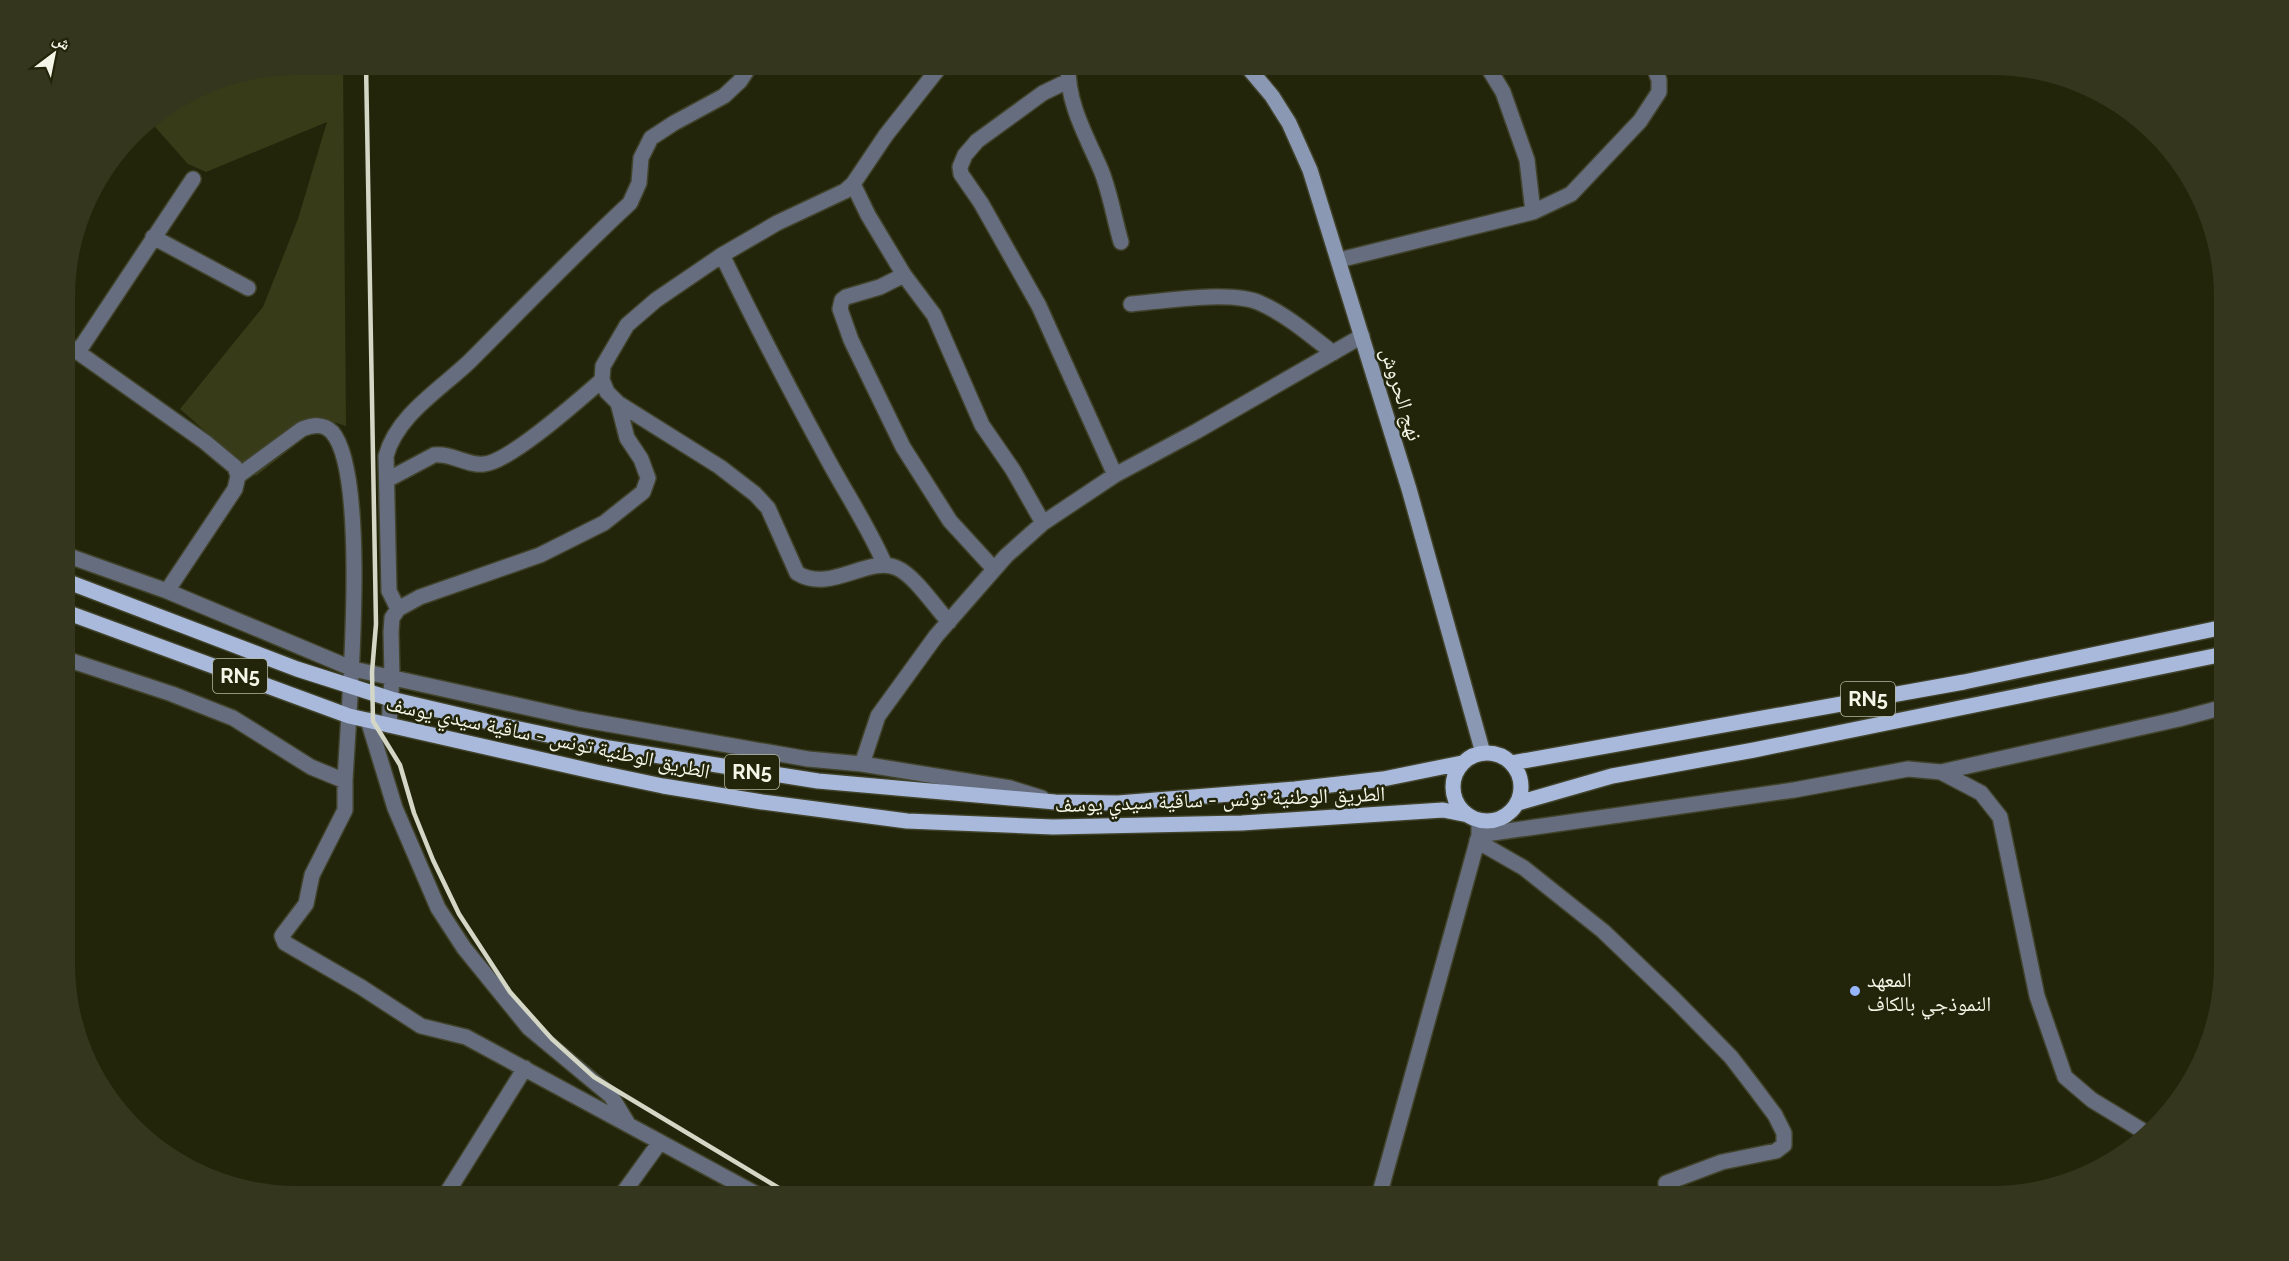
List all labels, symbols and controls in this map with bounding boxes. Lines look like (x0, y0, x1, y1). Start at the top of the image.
north arrow (24, 24, 84, 84)
text: ش (49, 29, 74, 54)
street label: نهج الحروش (1375, 344, 1428, 444)
road number: RN5 (213, 659, 267, 693)
road number: RN5 (1841, 682, 1895, 716)
street label: الطريق الوطنية تونس - ساقية سيدي يوسف (383, 690, 712, 788)
road number: RN5 (725, 755, 779, 789)
street label: الطريق الوطنية تونس - ساقية سيدي يوسف (1054, 781, 1386, 822)
place label: المعهد النموذجي بالكاف (1867, 967, 1991, 1020)
marker: المعهد النموذجي بالكاف (1848, 984, 1862, 998)

